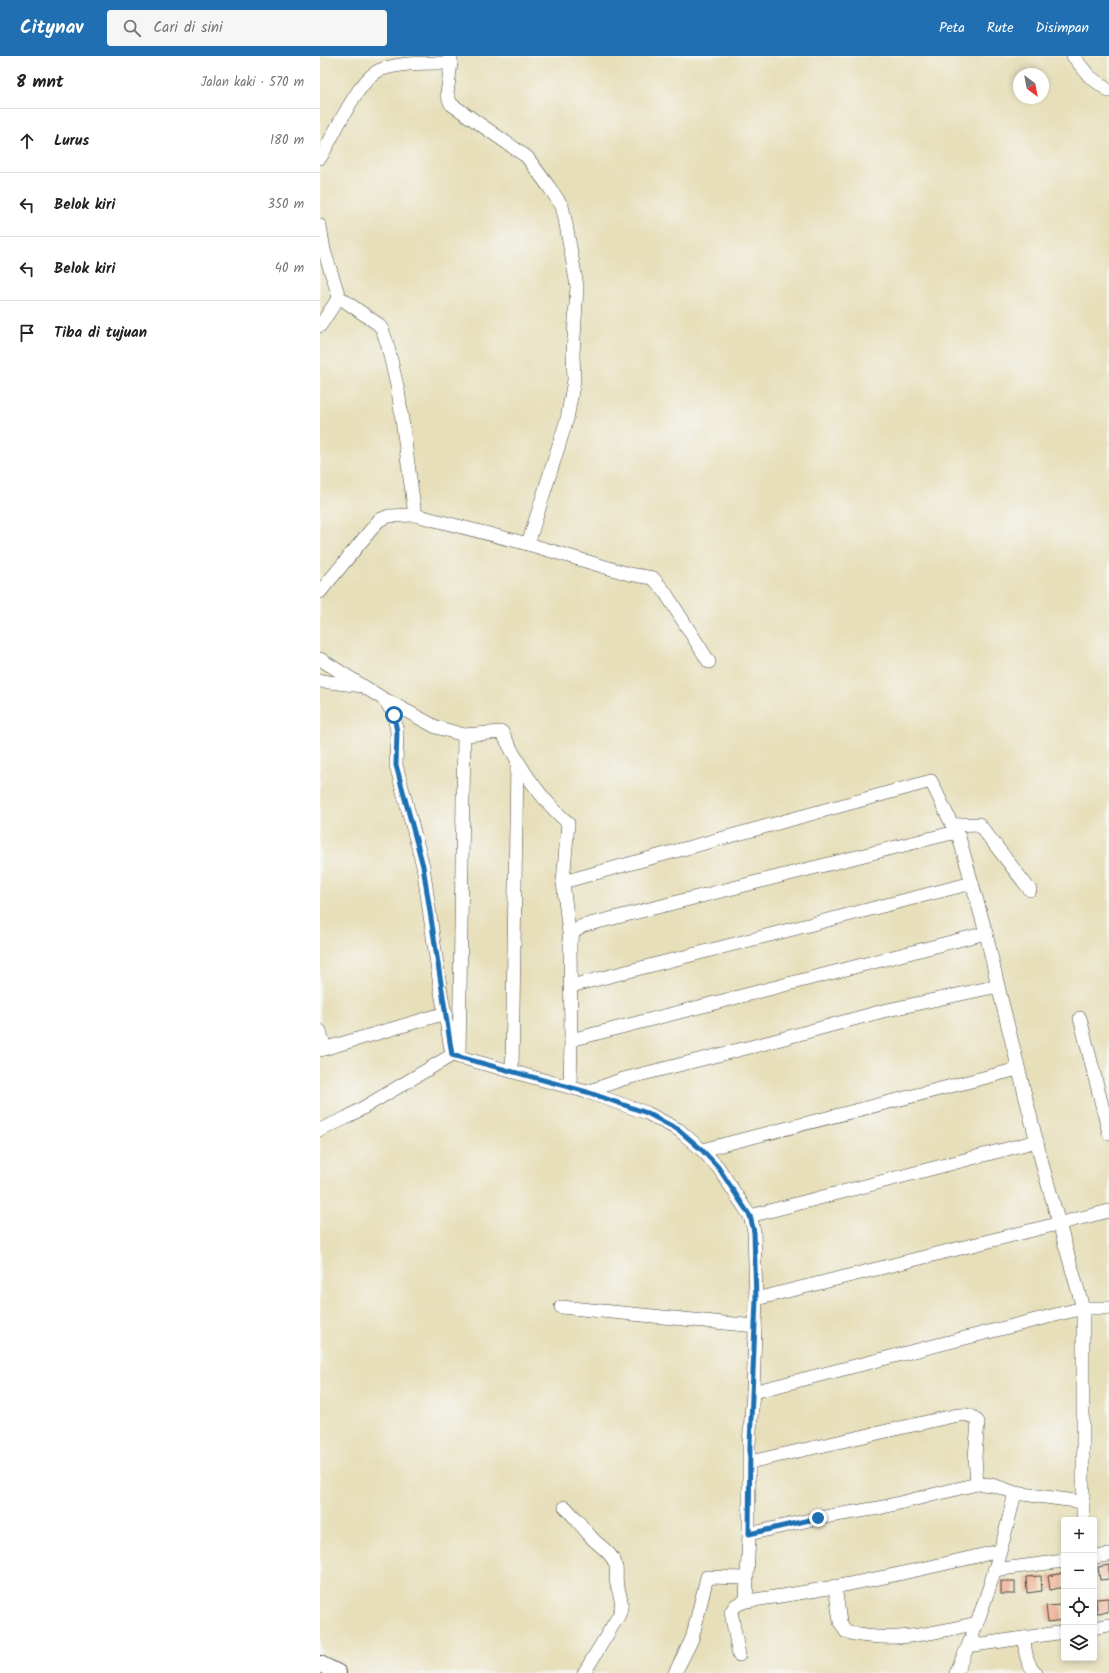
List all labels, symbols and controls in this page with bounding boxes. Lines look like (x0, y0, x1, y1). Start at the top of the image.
search box (107, 10, 387, 46)
text: Citynav (20, 13, 83, 43)
text: Cari di sini (153, 16, 223, 40)
icon: search (121, 17, 143, 39)
text: Peta (939, 17, 965, 39)
text: Rute (987, 17, 1013, 39)
text: Disimpan (1035, 17, 1089, 39)
north arrow (1013, 68, 1049, 104)
text: 8 mnt (16, 69, 64, 96)
text: Jalan kaki · 570 m (200, 72, 304, 93)
text: Lurus (54, 129, 89, 153)
icon: ahead (16, 130, 38, 152)
text: 180 m (270, 130, 304, 151)
text: Belok kiri (54, 193, 115, 217)
icon: left (16, 194, 38, 216)
text: 350 m (268, 194, 304, 215)
text: Belok kiri (54, 257, 115, 281)
icon: left (16, 258, 38, 280)
text: 40 m (275, 258, 304, 279)
text: Tiba di tujuan (54, 321, 147, 345)
icon: arrive (16, 322, 38, 344)
route start (385, 706, 403, 724)
route end (809, 1509, 827, 1527)
map controls (1061, 1517, 1097, 1661)
button: + (1061, 1517, 1097, 1553)
button: − (1061, 1553, 1097, 1589)
button: locate (1061, 1589, 1097, 1625)
button: layers (1061, 1625, 1097, 1661)

